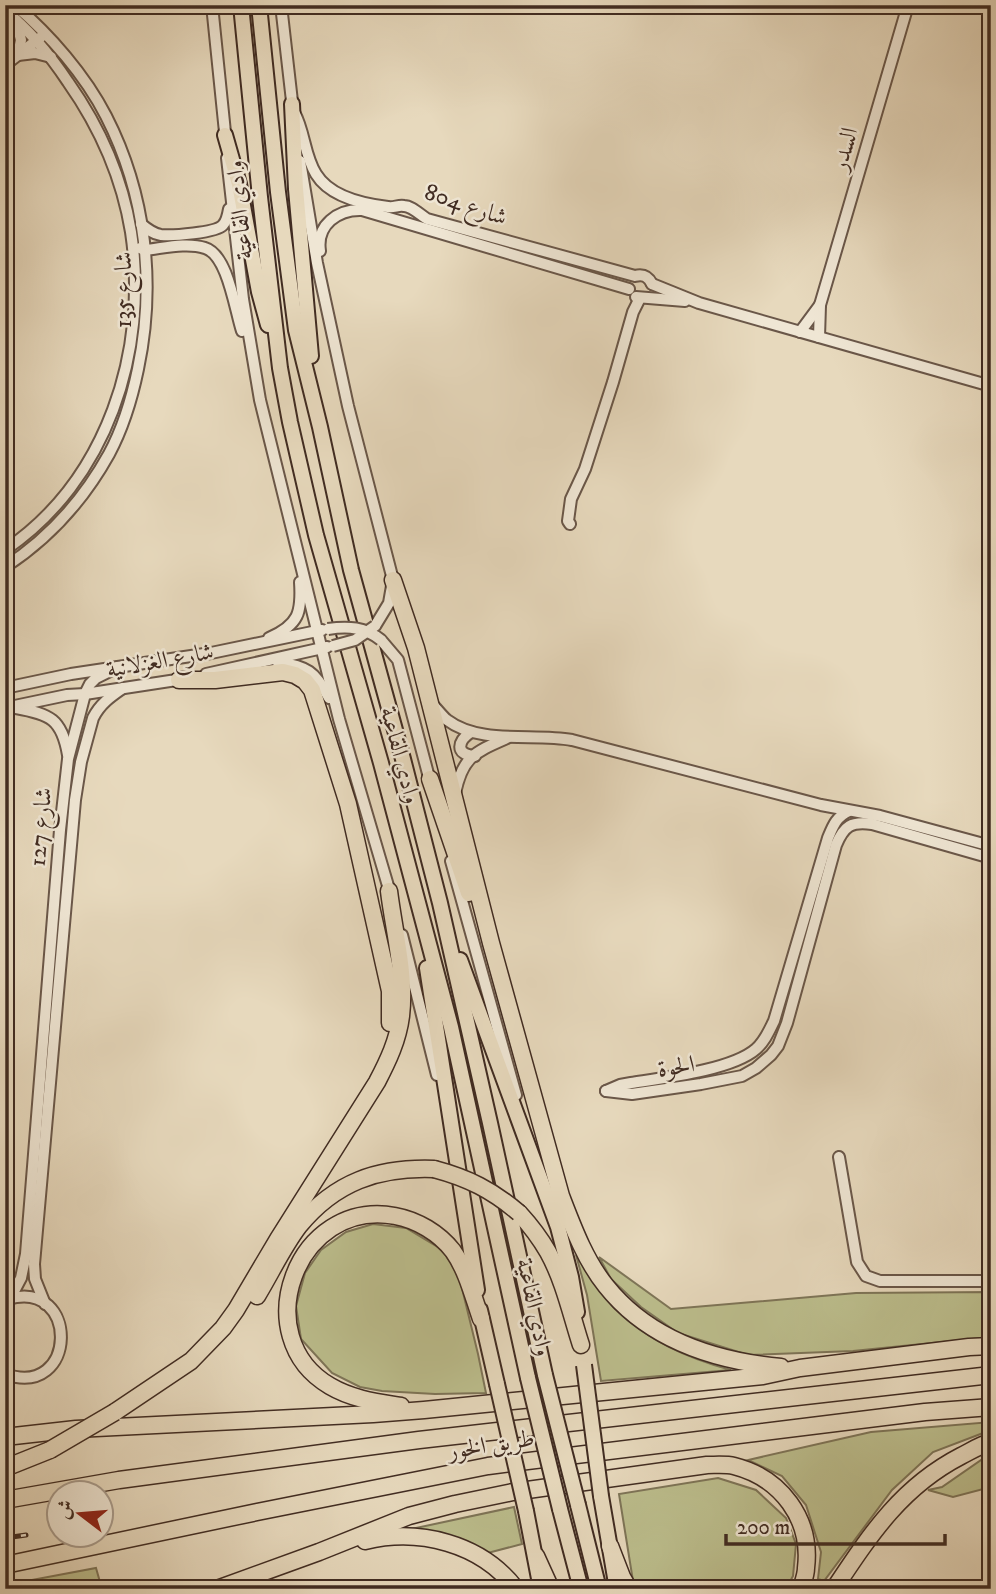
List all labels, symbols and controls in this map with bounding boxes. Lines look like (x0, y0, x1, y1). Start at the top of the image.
street label: السدر (824, 124, 865, 176)
street label: وادي القاعية (220, 159, 263, 261)
street label: شارع 804 (419, 177, 511, 237)
street label: شارع 135 (109, 252, 143, 328)
street label: شارع الغزلانية (104, 637, 217, 689)
street label: وادي القاعية (370, 703, 427, 808)
street label: شارع 127 (23, 786, 63, 868)
street label: الحوة (655, 1049, 697, 1085)
street label: وادي القاعية (506, 1255, 559, 1360)
street label: طريق الخور (444, 1423, 537, 1467)
north arrow (46, 1478, 116, 1548)
text: ش (51, 1497, 79, 1522)
scale bar (726, 1503, 945, 1547)
text: 200 m (737, 1515, 790, 1541)

